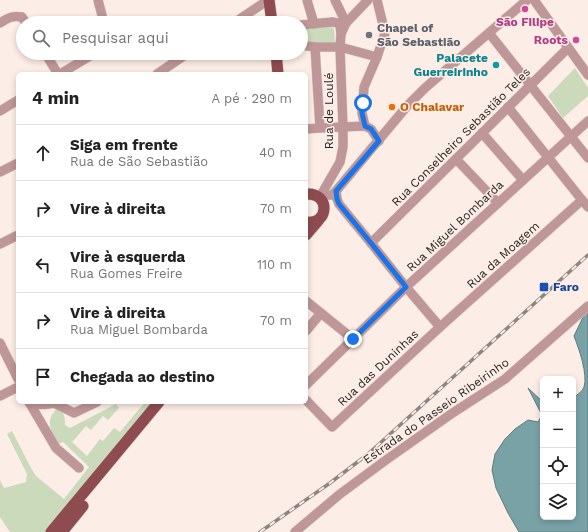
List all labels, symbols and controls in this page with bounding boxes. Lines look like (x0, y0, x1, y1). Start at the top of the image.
marker: São Filipe (520, 4, 530, 14)
place label: São Filipe (496, 15, 554, 29)
search box (16, 16, 308, 60)
place label: Chapel of São Sebastião (377, 21, 461, 49)
icon: search (30, 27, 52, 49)
text: Pesquisar aqui (62, 29, 169, 47)
marker: Chapel of São Sebastião (364, 30, 374, 40)
place label: Roots (534, 33, 569, 47)
marker: Roots (571, 35, 581, 45)
place label: Palacete Guerreirinho (414, 51, 488, 79)
marker: Palacete Guerreirinho (491, 60, 501, 70)
street label: Rua Conselheiro Sebastião Teles (389, 65, 533, 209)
street label: Rua de Loulé (322, 73, 336, 149)
text: 4 min (32, 88, 79, 108)
text: A pé · 290 m (212, 91, 292, 106)
route start (354, 94, 372, 112)
place label: O Chalavar (400, 100, 465, 114)
marker: O Chalavar (387, 102, 397, 112)
text: Siga em frente (70, 136, 178, 154)
icon: ahead (32, 142, 54, 164)
text: 40 m (259, 145, 292, 160)
text: Rua de São Sebastião (70, 154, 208, 169)
street label: Rua Miguel Bombarda (404, 177, 506, 274)
icon: right (32, 198, 54, 220)
text: Vire à direita (70, 200, 165, 218)
text: 70 m (260, 201, 292, 216)
street label: Rua da Moagem (464, 219, 542, 291)
text: Vire à esquerda (70, 248, 185, 266)
icon: left (32, 254, 54, 276)
text: 110 m (257, 257, 292, 272)
text: Rua Gomes Freire (70, 266, 182, 281)
place label: Faro (553, 280, 579, 294)
marker: Faro (538, 281, 550, 293)
text: Vire à direita (70, 304, 165, 322)
icon: right (32, 310, 54, 332)
text: 70 m (260, 313, 292, 328)
text: Rua Miguel Bombarda (70, 322, 208, 337)
street label: Rua das Duninhas (335, 327, 421, 409)
route end (344, 330, 362, 348)
street label: Estrada do Passeio Ribeirinho (360, 355, 512, 467)
icon: arrive (32, 366, 54, 388)
text: Chegada ao destino (70, 368, 215, 386)
map controls (540, 376, 576, 520)
button: + (540, 376, 576, 412)
button: − (540, 412, 576, 448)
button: locate (540, 448, 576, 484)
button: layers (540, 484, 576, 520)

